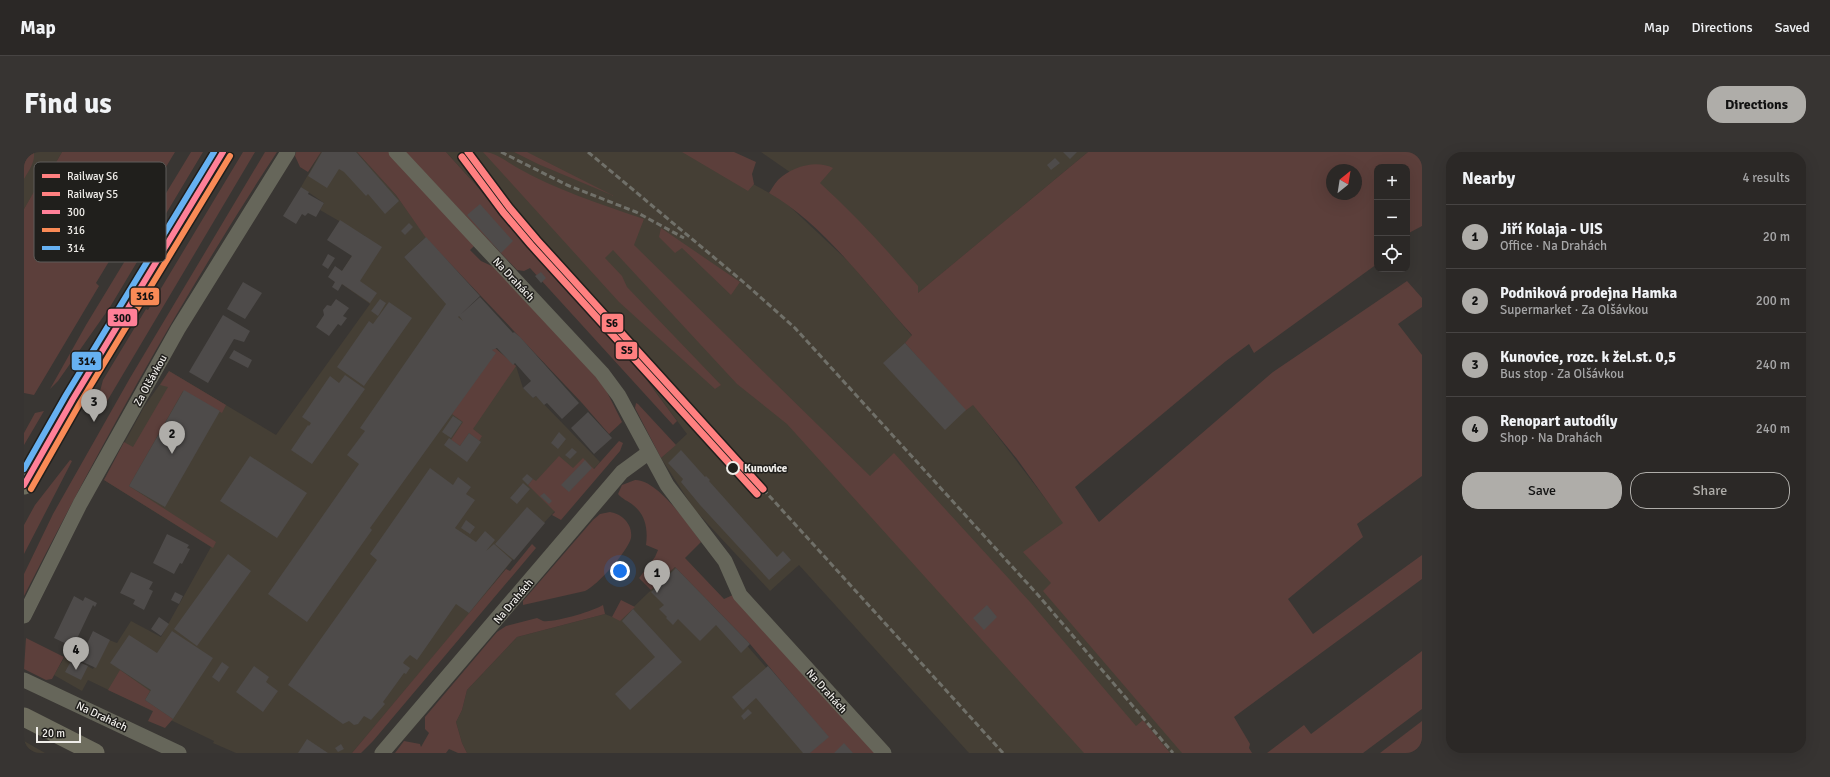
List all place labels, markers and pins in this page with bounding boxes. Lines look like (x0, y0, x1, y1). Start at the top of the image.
pin: 3 (81, 389, 107, 422)
pin: 2 (159, 421, 185, 454)
marker: Kunovice (726, 461, 740, 475)
place label: Kunovice (744, 462, 788, 475)
pin: 1 (644, 560, 670, 593)
pin: 4 (63, 637, 89, 670)

